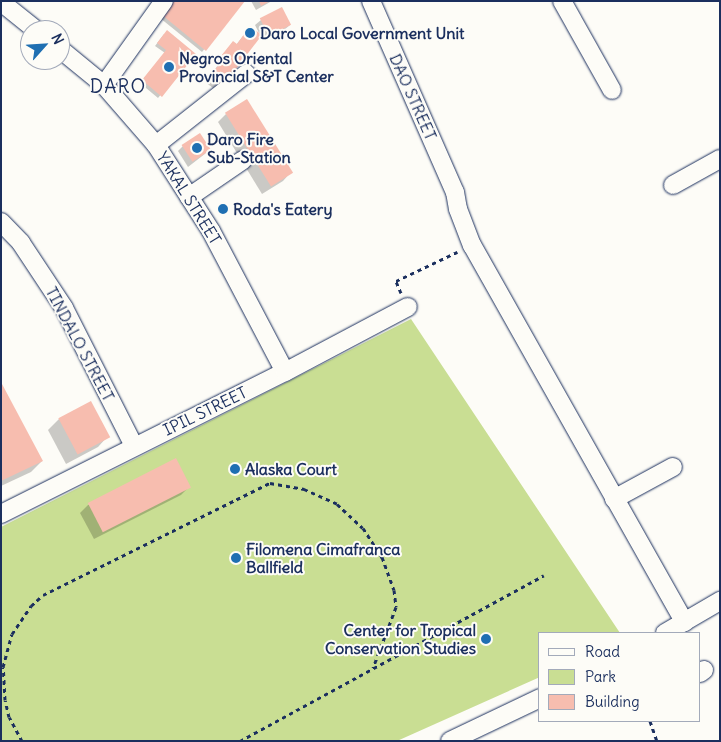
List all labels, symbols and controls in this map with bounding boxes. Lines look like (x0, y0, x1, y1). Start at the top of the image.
north arrow (20, 20, 70, 70)
place label: Daro Local Government Unit (260, 23, 464, 43)
marker: Daro Local Government Unit (244, 27, 256, 39)
text: N (47, 31, 68, 47)
place label: Negros Oriental Provincial S&T Center (179, 48, 334, 86)
street label: DAO STREET (385, 51, 441, 143)
marker: Negros Oriental Provincial S&T Center (163, 61, 175, 73)
district label: DARO (89, 76, 147, 98)
place label: Daro Fire Sub-Station (207, 129, 291, 167)
marker: Daro Fire Sub-Station (191, 142, 203, 154)
street label: YAKAL STREET (153, 148, 225, 248)
place label: Roda's Eatery (233, 199, 332, 219)
marker: Roda's Eatery (217, 203, 229, 215)
street label: TINDALO STREET (42, 284, 118, 404)
street label: IPIL STREET (160, 383, 250, 439)
place label: Alaska Court (245, 459, 337, 479)
marker: Alaska Court (229, 463, 241, 475)
place label: Filomena Cimafranca Ballfield (246, 539, 400, 577)
marker: Filomena Cimafranca Ballfield (230, 552, 242, 564)
place label: Center for Tropical Conservation Studies (325, 620, 476, 658)
legend (538, 632, 701, 722)
marker: Center for Tropical Conservation Studies (480, 633, 492, 645)
text: Road (585, 642, 620, 661)
text: Park (585, 667, 616, 686)
text: Building (585, 692, 640, 711)

